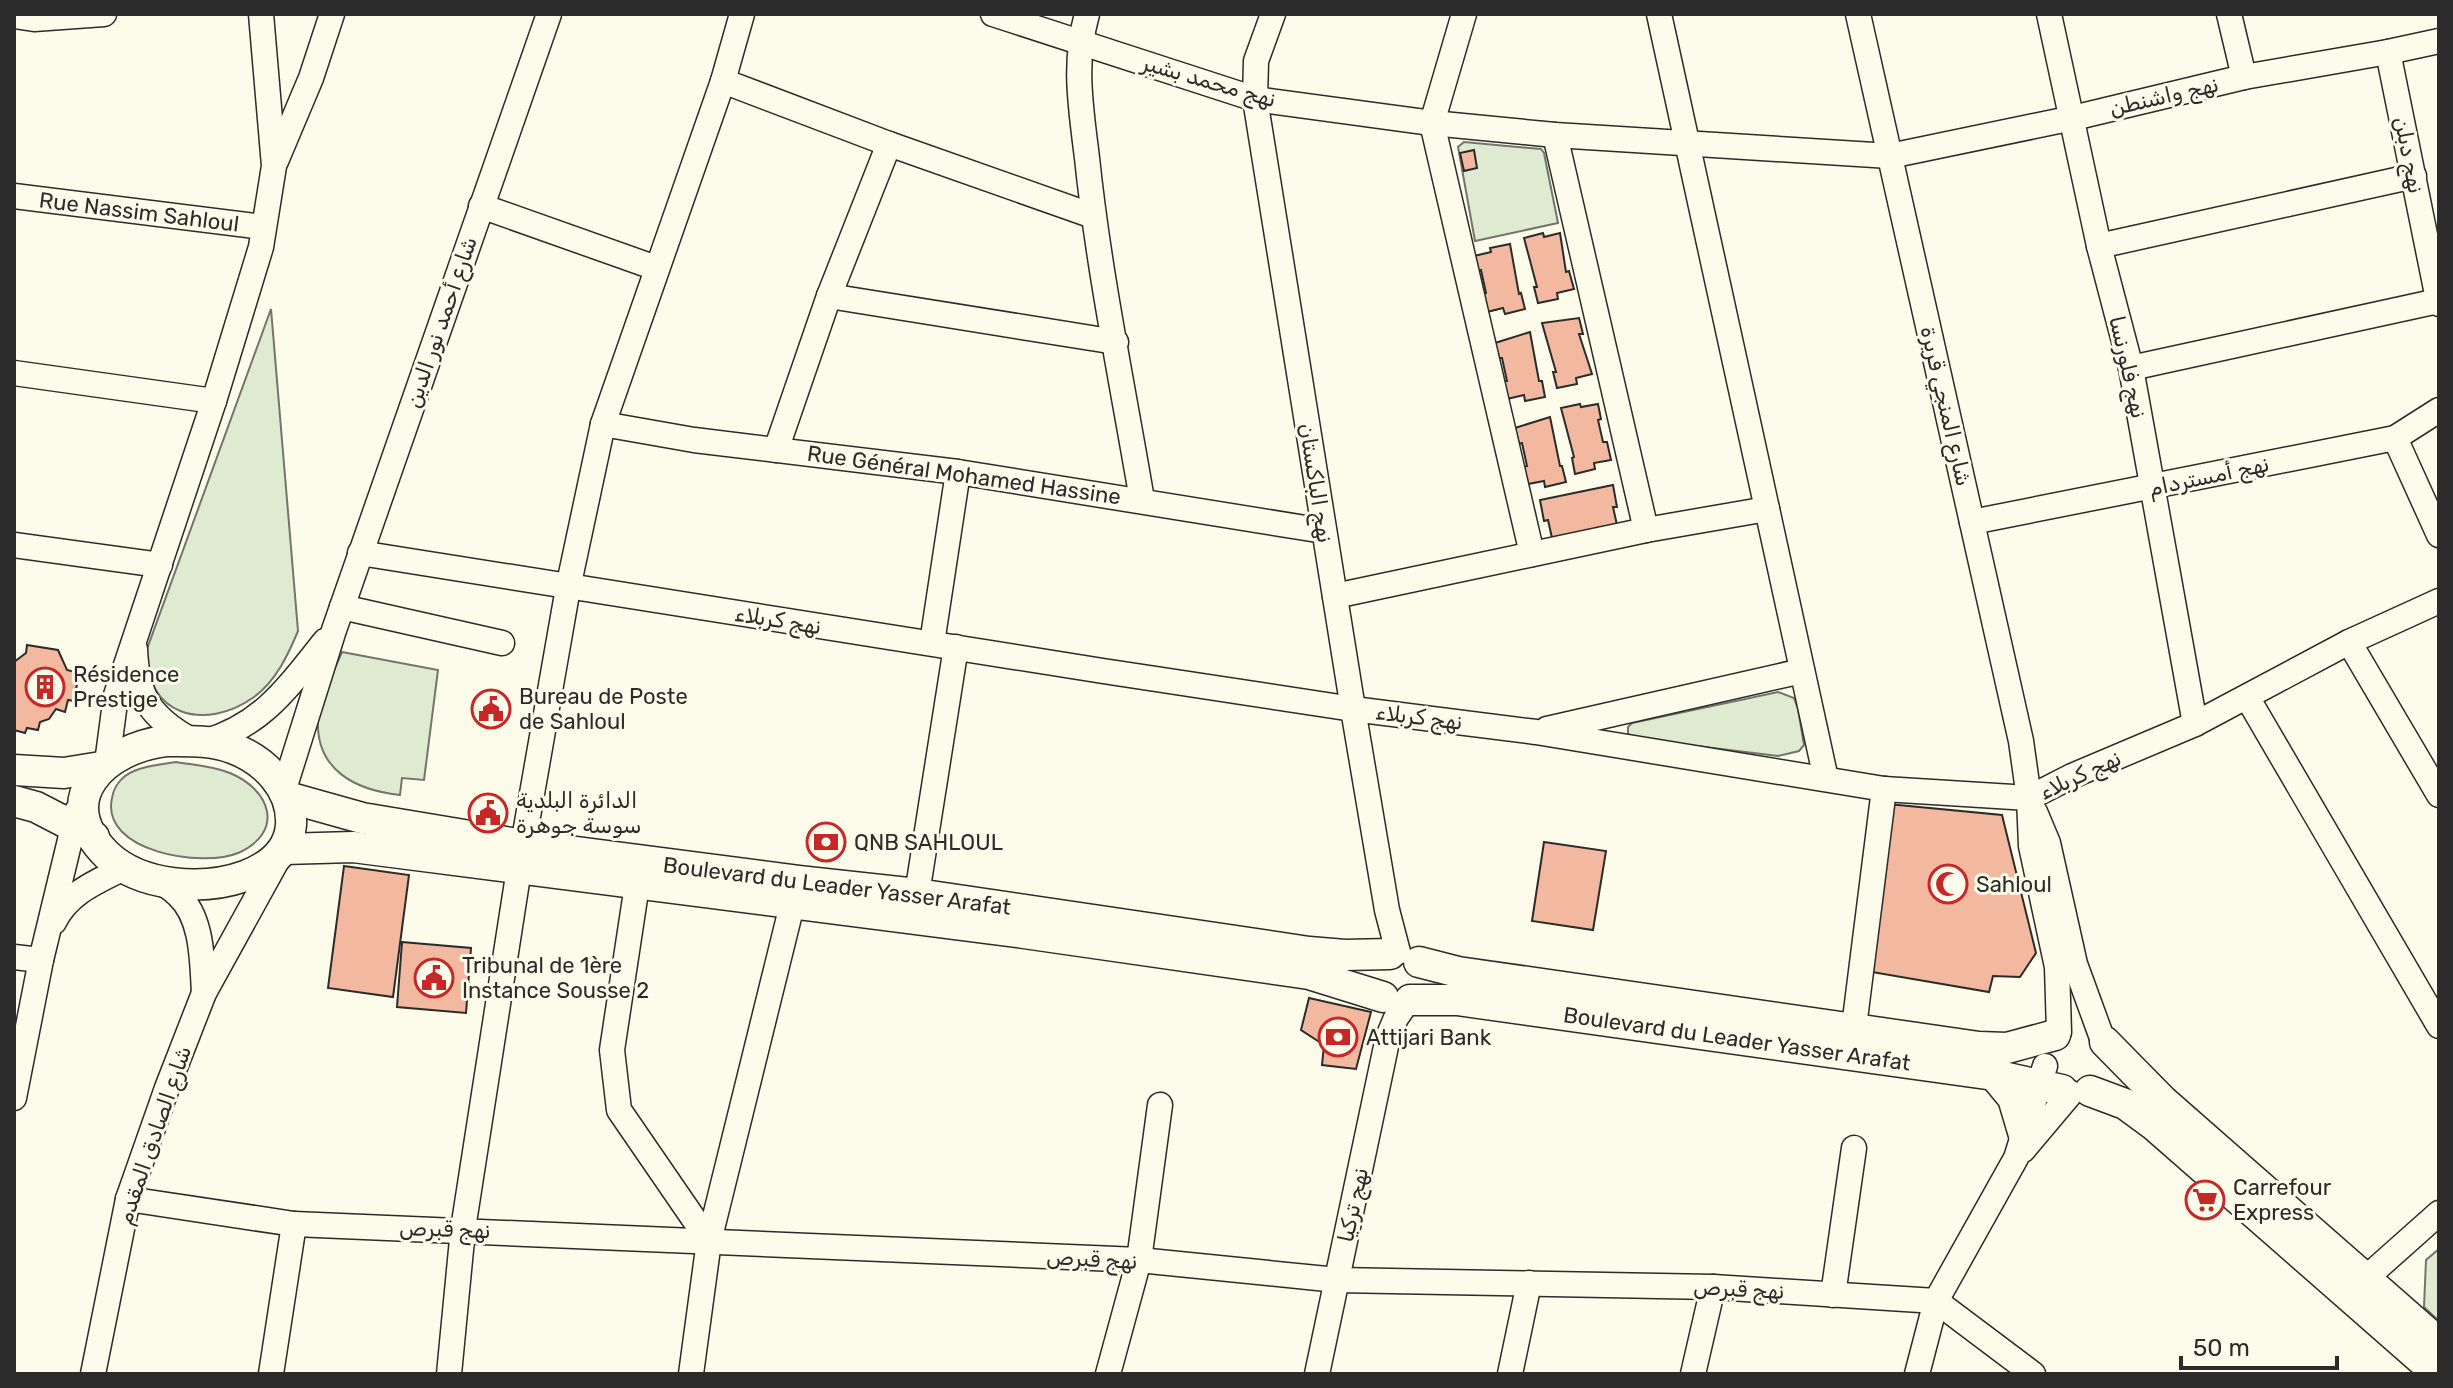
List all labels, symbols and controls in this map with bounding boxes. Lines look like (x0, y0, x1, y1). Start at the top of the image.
street label: نهج محمد بشير (1136, 48, 1279, 115)
street label: نهج واشنطن (2107, 70, 2222, 124)
street label: نهج دبلن (2386, 114, 2430, 196)
street label: Rue Nassim Sahloul (37, 186, 241, 238)
street label: شارع أحمد نور الدين (399, 233, 485, 412)
street label: نهج فلورنسا (2101, 313, 2153, 421)
street label: شارع المنجي قريرة (1912, 323, 1977, 489)
street label: نهج الباكستان (1291, 421, 1339, 545)
street label: Rue Général Mohamed Hassine (805, 440, 1123, 510)
street label: نهج أمستردام (2146, 450, 2272, 504)
street label: نهج كربلاء (732, 600, 823, 642)
place label: Résidence Prestige (73, 661, 179, 713)
building icon: Résidence Prestige (24, 666, 66, 708)
place label: Bureau de Poste de Sahloul (519, 683, 688, 735)
public building icon: Bureau de Poste de Sahloul (470, 688, 512, 730)
street label: نهج كربلاء (1374, 698, 1464, 738)
street label: نهج كربلاء (2035, 744, 2126, 808)
place label: الدائرة البلدية سوسة جوهرة (516, 787, 642, 839)
public building icon: الدائرة البلدية سوسة جوهرة (467, 792, 509, 834)
bank icon: QNB SAHLOUL (805, 821, 847, 863)
place label: QNB SAHLOUL (854, 829, 1003, 856)
street label: Boulevard du Leader Yasser Arafat (662, 851, 1013, 921)
mosque icon: Sahloul (1927, 863, 1969, 905)
place label: Sahloul (1976, 871, 2052, 898)
place label: Tribunal de 1ère Instance Sousse 2 (462, 952, 649, 1004)
public building icon: Tribunal de 1ère Instance Sousse 2 (413, 957, 455, 999)
street label: Boulevard du Leader Yasser Arafat (1562, 1001, 1913, 1077)
bank icon: Attijari Bank (1317, 1016, 1359, 1058)
place label: Attijari Bank (1366, 1024, 1492, 1051)
street label: شارع الصادق المقدم (111, 1042, 199, 1228)
street label: نهج تركيا (1332, 1165, 1376, 1245)
place label: Carrefour Express (2233, 1174, 2332, 1226)
supermarket icon: Carrefour Express (2184, 1179, 2226, 1221)
street label: نهج قبرص (399, 1214, 491, 1246)
street label: نهج قبرص (1046, 1243, 1138, 1277)
street label: نهج قبرص (1693, 1273, 1785, 1307)
scale bar (2181, 1320, 2337, 1370)
text: 50 m (2193, 1334, 2250, 1362)

